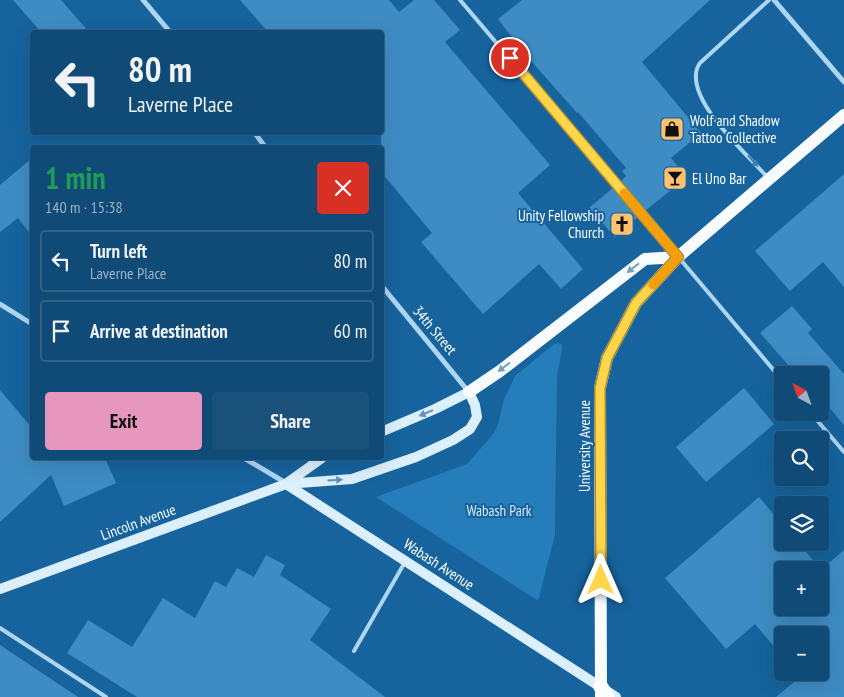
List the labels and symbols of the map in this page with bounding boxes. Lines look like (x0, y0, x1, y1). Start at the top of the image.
pin (489, 37, 531, 79)
place label: Wolf and Shadow Tattoo Collective (690, 111, 780, 147)
shop icon: Wolf and Shadow Tattoo Collective (659, 116, 685, 142)
one-way arrow (747, 154, 759, 166)
bar icon: El Uno Bar (662, 165, 688, 191)
place label: El Uno Bar (692, 169, 747, 188)
place label: Unity Fellowship Church (518, 206, 604, 242)
church icon: Unity Fellowship Church (609, 211, 635, 237)
one-way arrow (626, 263, 640, 273)
street label: 34th Street (409, 301, 461, 359)
one-way arrow (497, 362, 511, 372)
north arrow (774, 366, 829, 421)
street label: University Avenue (575, 400, 594, 492)
one-way arrow (419, 410, 433, 418)
one-way arrow (327, 476, 343, 484)
street label: Lincoln Avenue (98, 500, 178, 544)
park label: Wabash Park (466, 501, 532, 520)
street label: Wabash Avenue (400, 534, 478, 594)
position arrow (574, 553, 626, 605)

